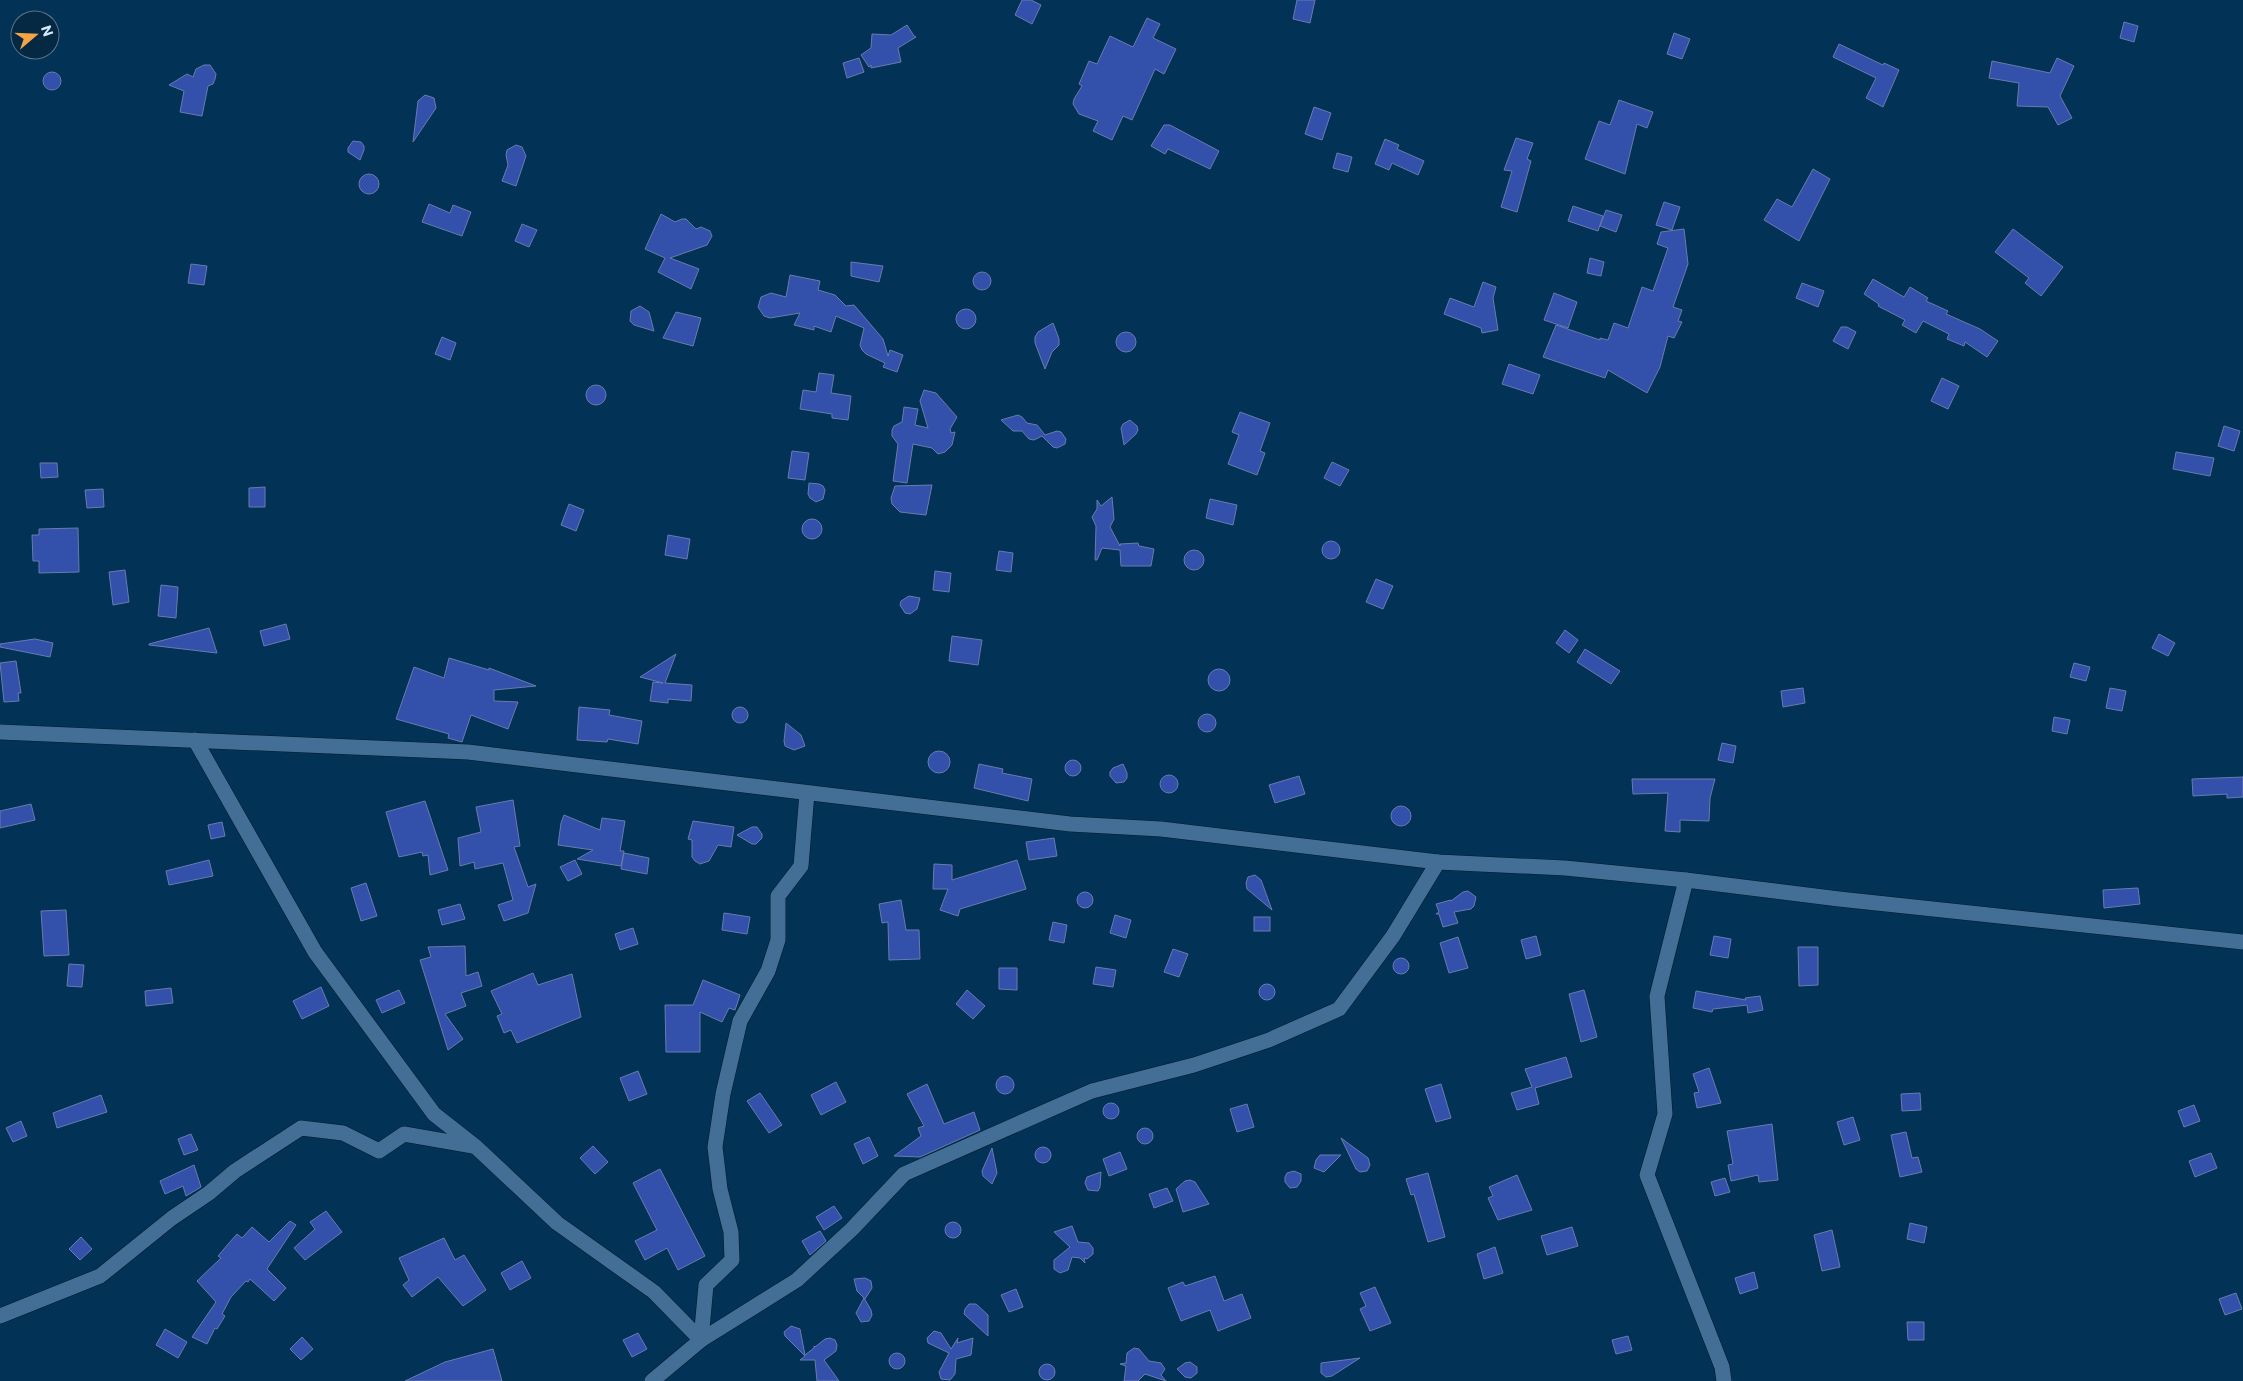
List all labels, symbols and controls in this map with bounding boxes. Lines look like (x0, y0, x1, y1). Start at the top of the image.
north arrow (10, 10, 60, 60)
text: N (38, 23, 58, 38)

